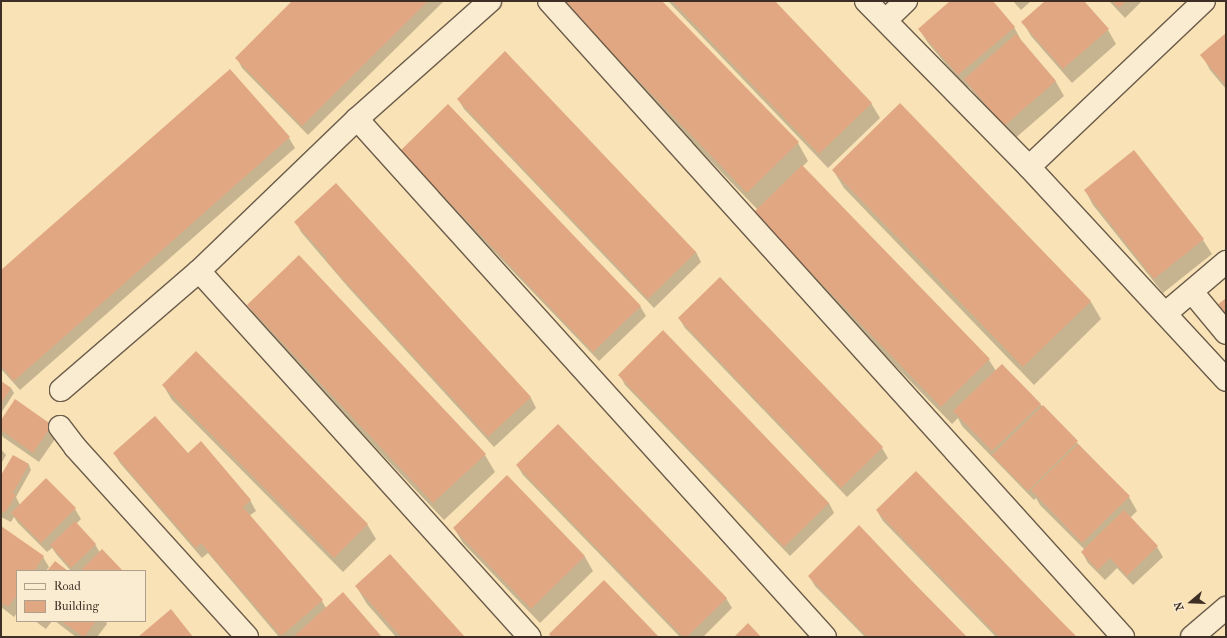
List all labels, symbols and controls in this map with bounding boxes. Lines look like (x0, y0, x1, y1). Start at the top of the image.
legend (16, 570, 146, 622)
text: Road (54, 579, 81, 593)
north arrow (1171, 582, 1211, 622)
text: Building (54, 599, 99, 613)
text: N (1172, 600, 1187, 612)

